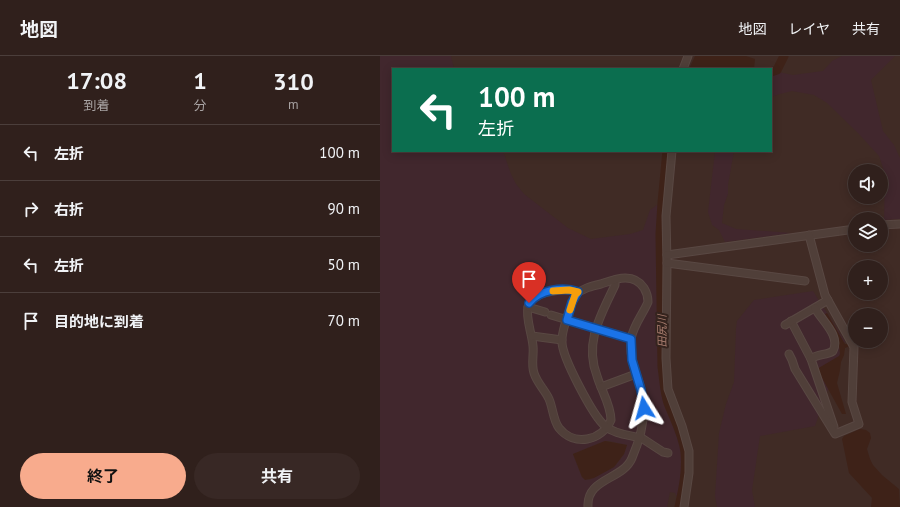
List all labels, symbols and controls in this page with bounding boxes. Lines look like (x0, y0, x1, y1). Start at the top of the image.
text: 地図 (20, 17, 58, 41)
text: 地図 (738, 20, 766, 38)
text: レイヤ (788, 20, 830, 38)
text: 共有 (852, 20, 880, 38)
text: 17:08 (66, 65, 127, 96)
text: 1 (193, 65, 207, 96)
text: 310 (273, 66, 314, 97)
text: 100 m (478, 78, 555, 115)
icon: left (412, 84, 464, 136)
text: m (288, 96, 299, 113)
text: 到着 (84, 97, 110, 114)
text: 分 (194, 97, 207, 114)
text: 左折 (478, 117, 514, 140)
icon: left (20, 142, 42, 164)
text: 100 m (319, 143, 360, 162)
text: 左折 (54, 144, 84, 163)
map controls (848, 164, 888, 348)
button: sound (848, 164, 888, 204)
icon: right (20, 198, 42, 220)
text: 90 m (327, 199, 360, 218)
text: 右折 (54, 200, 84, 219)
button: layers (848, 212, 888, 252)
icon: left (20, 254, 42, 276)
text: 50 m (327, 255, 360, 274)
text: 左折 (54, 256, 84, 275)
button: + (848, 260, 888, 300)
pin (512, 262, 546, 303)
icon: arrive (518, 268, 540, 290)
button: − (848, 308, 888, 348)
icon: arrive (20, 310, 42, 332)
text: 70 m (327, 311, 360, 330)
text: 目的地に到着 (54, 312, 144, 331)
water label: 田尻川 (655, 313, 669, 348)
position arrow (623, 387, 665, 429)
button: 終了 (20, 453, 186, 499)
button: 共有 (194, 453, 360, 499)

